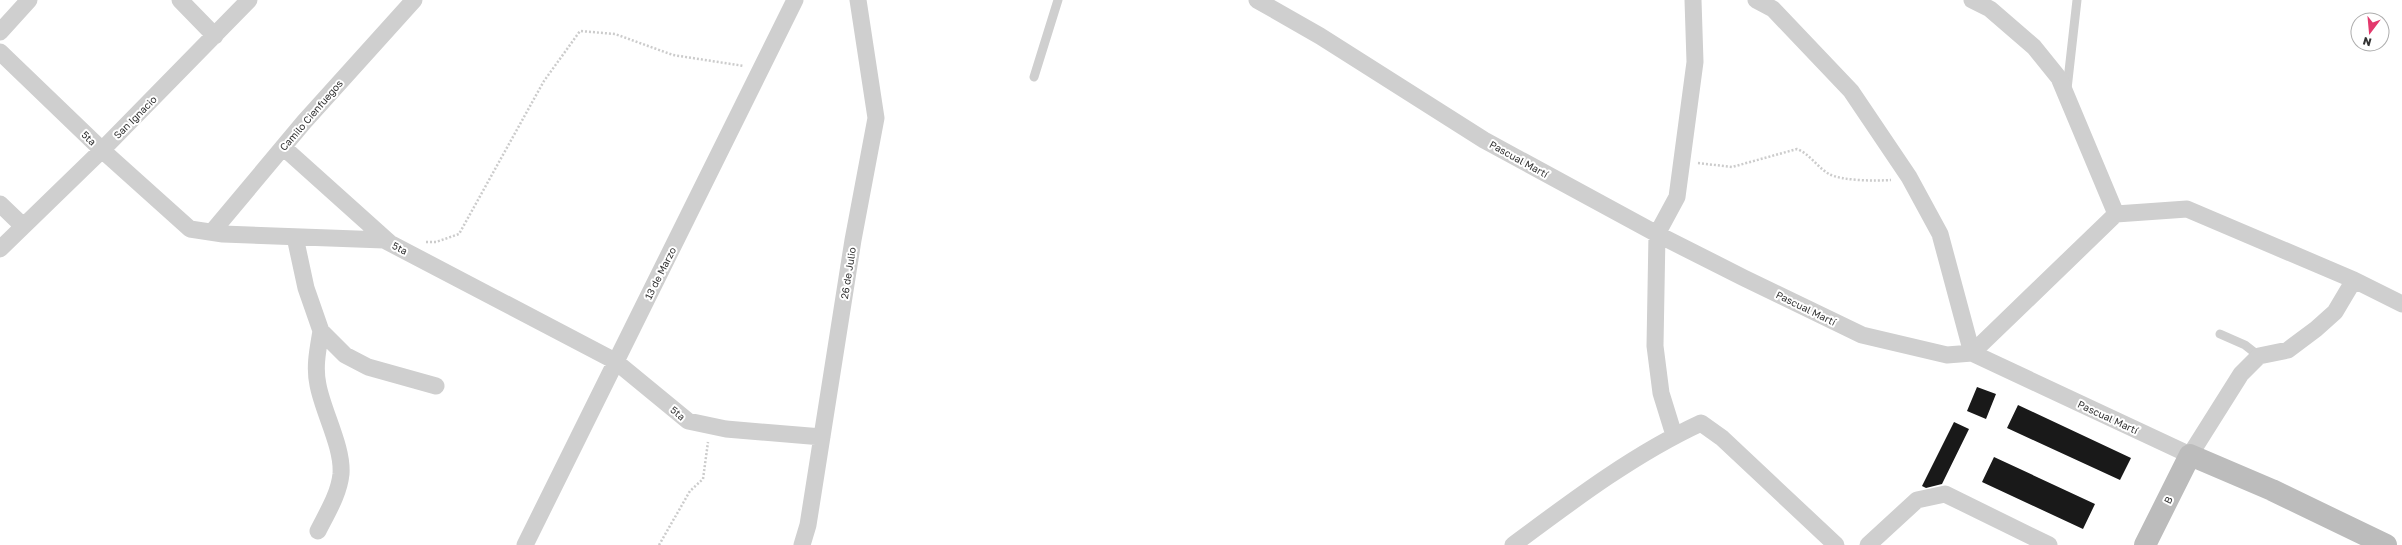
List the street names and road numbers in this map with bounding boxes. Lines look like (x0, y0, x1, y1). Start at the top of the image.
street label: Camilo Cienfuegos (277, 77, 345, 153)
street label: San Ignacio (111, 93, 159, 141)
street label: 5ta (79, 128, 99, 148)
street label: Pascual Martí (1488, 138, 1552, 181)
street label: 5ta (390, 239, 410, 257)
street label: 13 de Marzo (642, 245, 678, 301)
street label: 26 de Julio (838, 246, 858, 300)
street label: Pascual Martí (1774, 288, 1839, 328)
street label: Pascual Martí (2076, 398, 2141, 437)
street label: 5ta (668, 403, 688, 423)
street label: B (2161, 494, 2175, 506)

